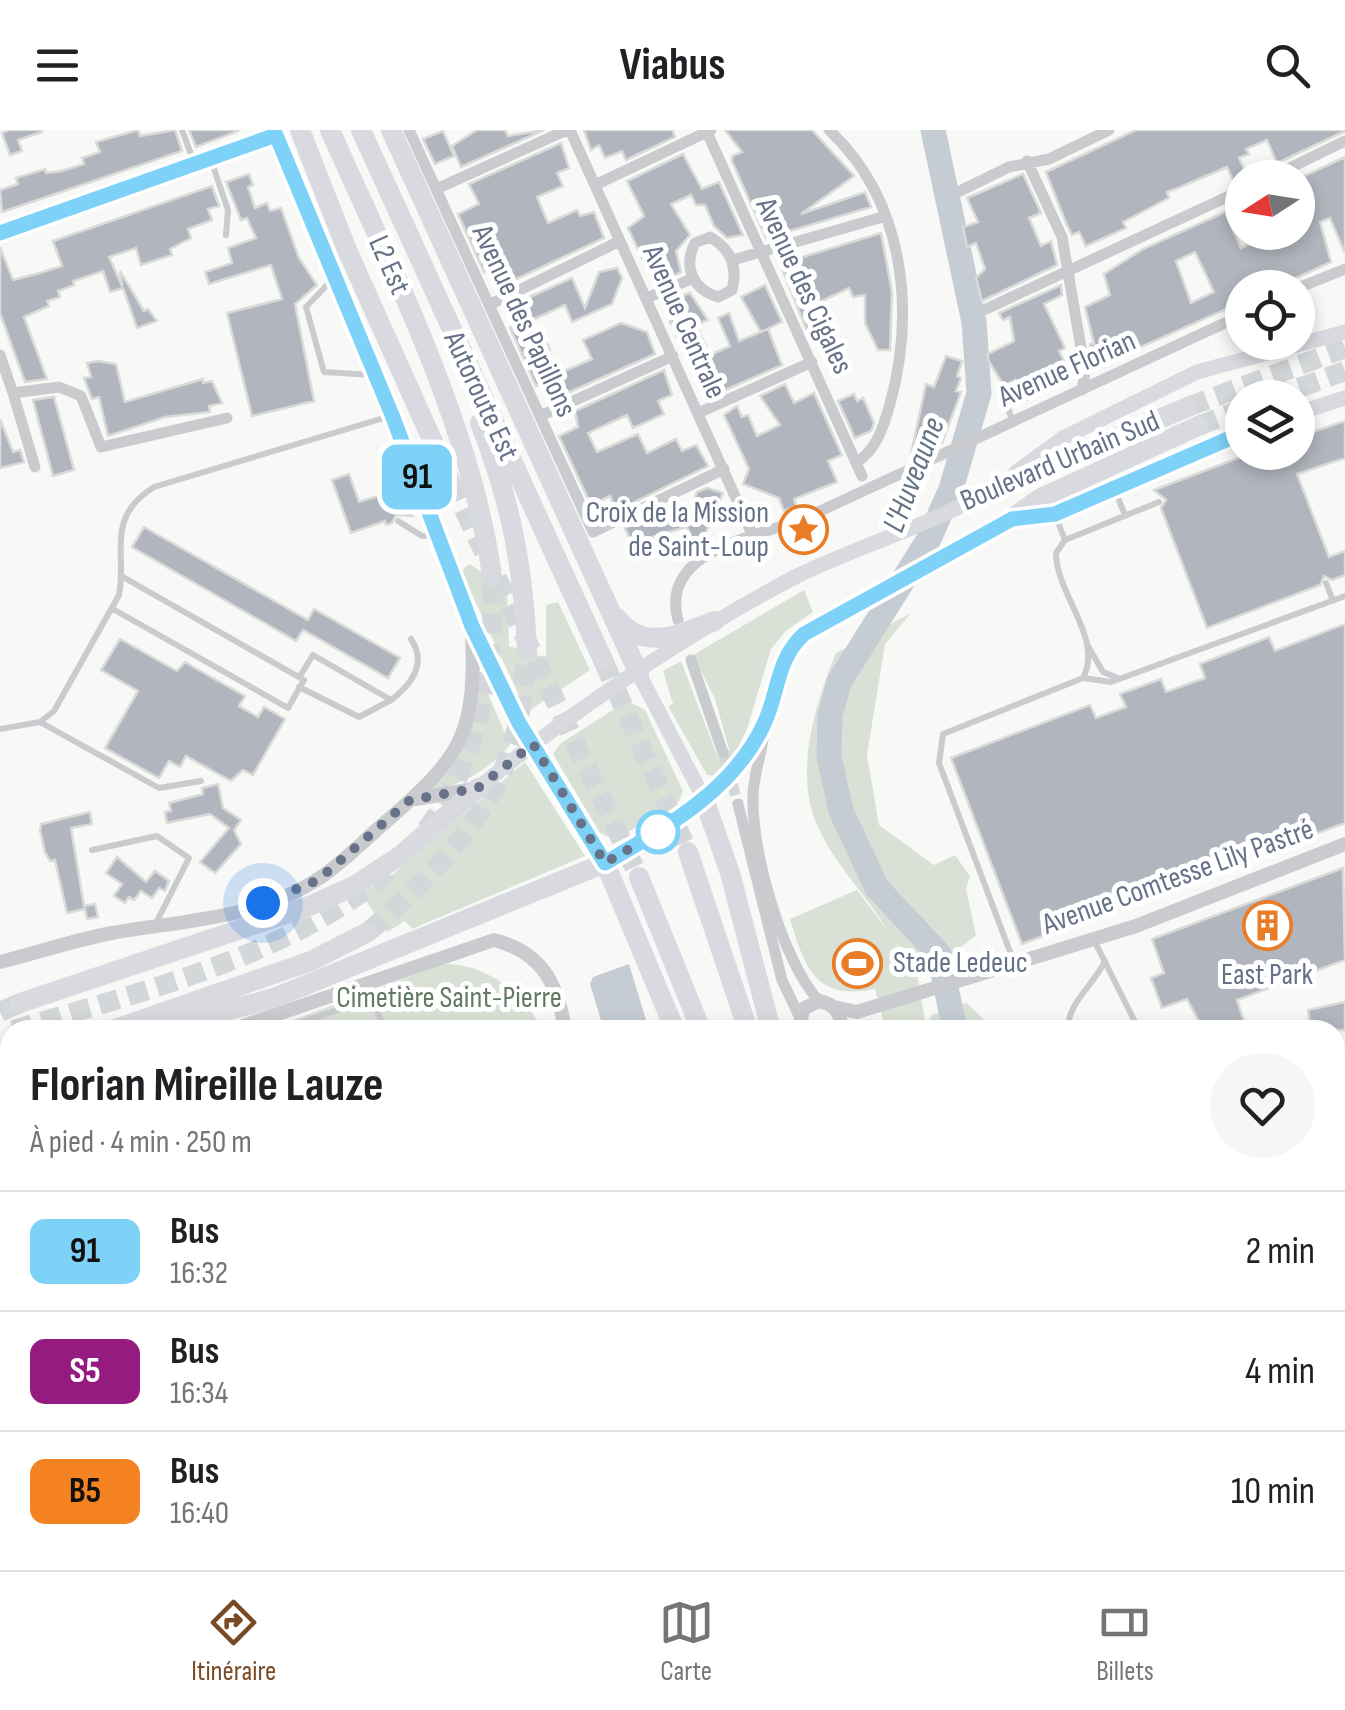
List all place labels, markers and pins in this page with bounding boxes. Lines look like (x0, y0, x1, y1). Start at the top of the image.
place label: Croix de la Mission de Saint-Loup (586, 495, 769, 565)
place icon: Croix de la Mission de Saint-Loup (778, 504, 830, 556)
unlabelled marker (637, 811, 679, 853)
building icon: East Park (1241, 900, 1293, 952)
sports icon: Stade Ledeuc (832, 937, 884, 989)
place label: Stade Ledeuc (893, 945, 1028, 981)
place label: East Park (1221, 957, 1314, 993)

